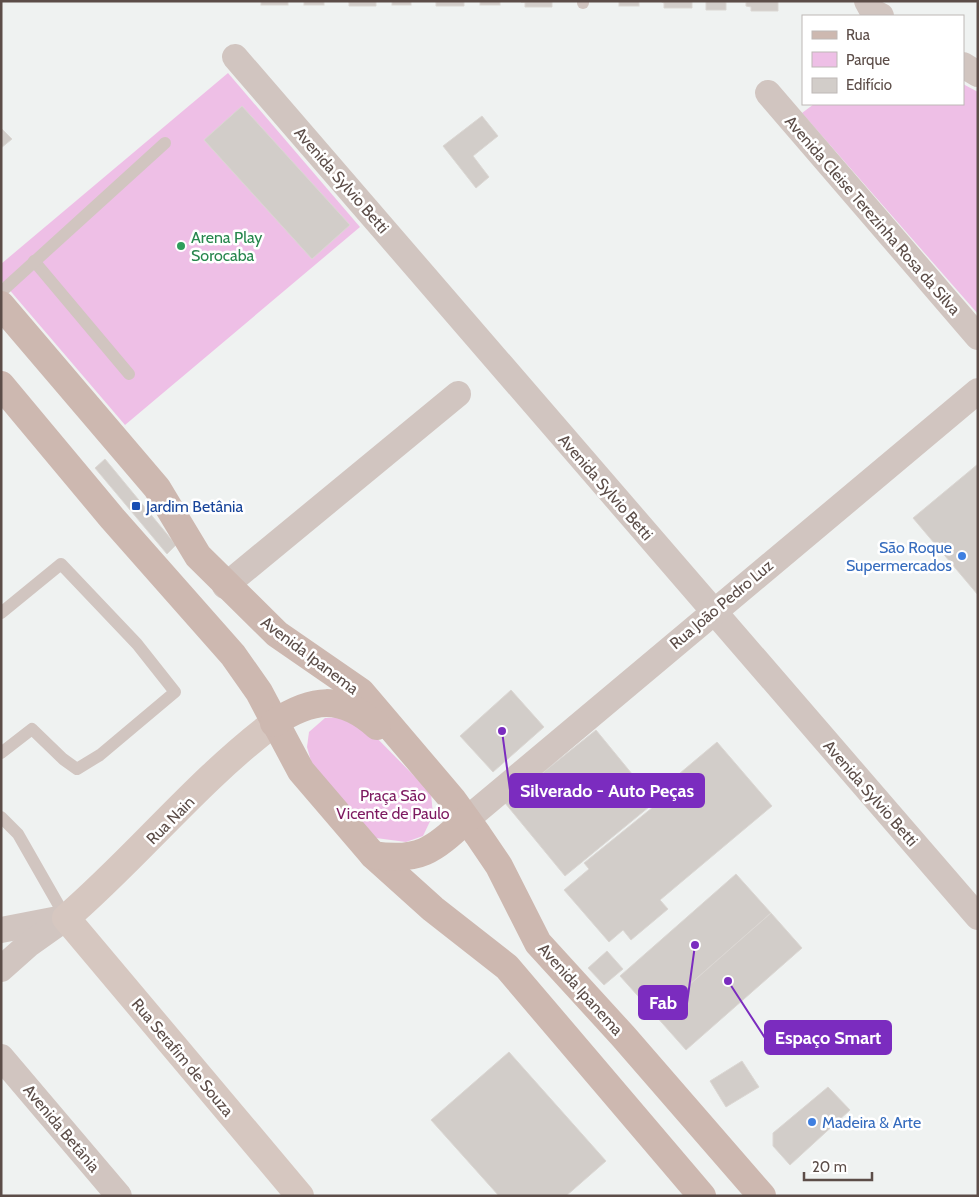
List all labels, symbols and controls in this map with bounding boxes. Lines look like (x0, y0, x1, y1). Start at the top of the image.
legend (802, 15, 964, 105)
text: Rua (846, 26, 871, 44)
text: Parque (846, 51, 890, 69)
text: Edifício (846, 76, 892, 94)
street label: Avenida Cleise Terezinha Rosa da Silva (781, 112, 964, 319)
street label: Avenida Sylvio Betti (290, 123, 393, 237)
place label: Arena Play Sorocaba (191, 228, 262, 265)
marker: Arena Play Sorocaba (175, 240, 187, 252)
street label: Avenida Sylvio Betti (554, 430, 657, 544)
place label: Jardim Betânia (145, 497, 244, 516)
marker: Jardim Betânia (130, 500, 142, 512)
place label: São Roque Supermercados (846, 538, 952, 575)
marker: São Roque Supermercados (956, 550, 968, 562)
street label: Rua João Pedro Luz (666, 555, 777, 653)
street label: Avenida Ipanema (257, 613, 362, 698)
street label: Avenida Sylvio Betti (819, 736, 922, 850)
callout: Silverado - Auto Peças (510, 774, 704, 807)
text: Silverado - Auto Peças (520, 780, 695, 802)
park label: Praça São Vicente de Paulo (336, 786, 450, 823)
street label: Rua Nain (142, 792, 198, 848)
street label: Avenida Ipanema (534, 939, 627, 1039)
callout: Fab (639, 986, 687, 1019)
text: Fab (649, 992, 677, 1014)
street label: Rua Serafim de Souza (128, 995, 238, 1120)
callout: Espaço Smart (765, 1021, 891, 1054)
text: Espaço Smart (775, 1027, 881, 1049)
street label: Avenida Betânia (19, 1081, 104, 1176)
place label: Madeira & Arte (822, 1113, 921, 1132)
marker: Madeira & Arte (806, 1116, 818, 1128)
scale bar (804, 1150, 872, 1182)
text: 20 m (812, 1158, 847, 1176)

